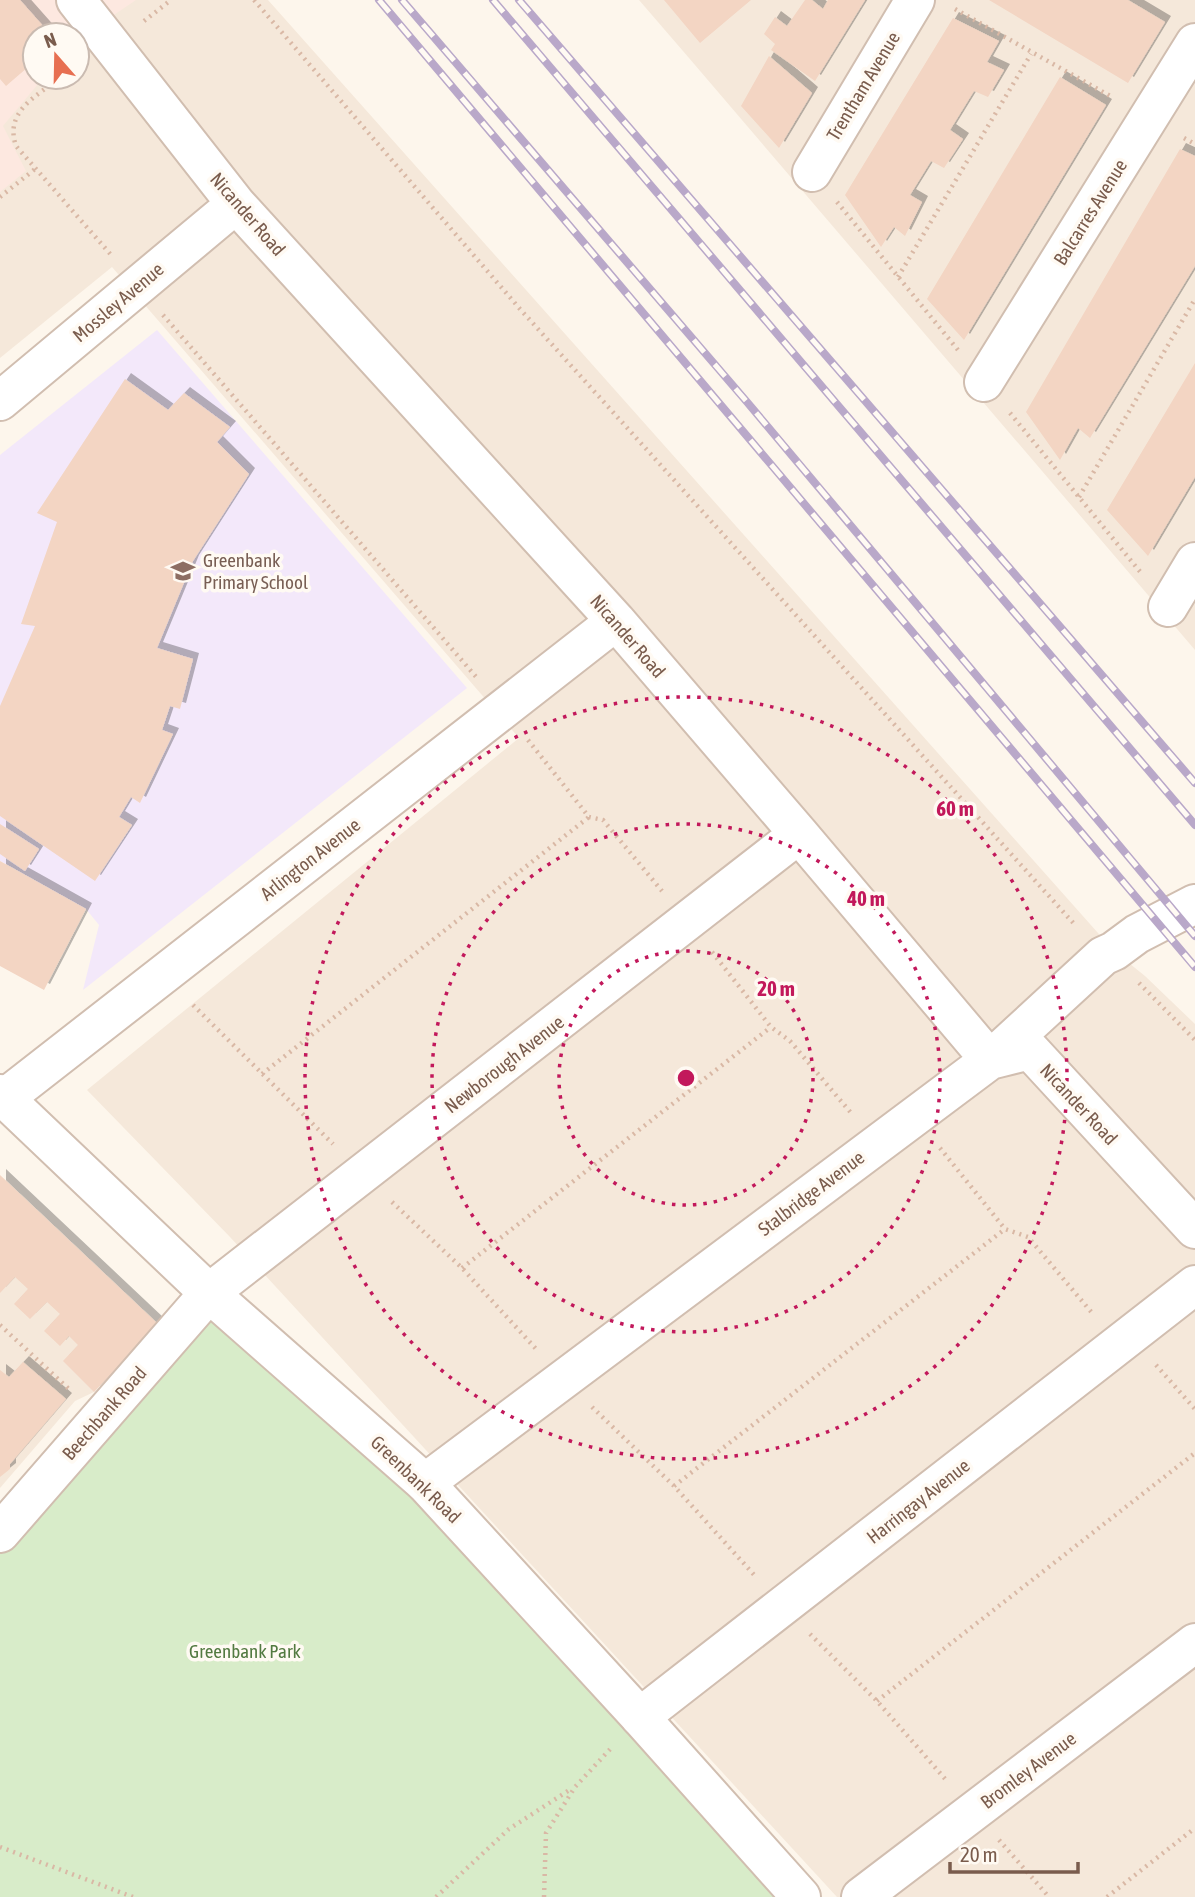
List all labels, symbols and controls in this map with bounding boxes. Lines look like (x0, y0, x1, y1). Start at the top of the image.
north arrow (21, 21, 91, 91)
text: N (41, 28, 59, 52)
street label: Trentham Avenue (822, 28, 904, 144)
street label: Balcarres Avenue (1049, 155, 1131, 269)
street label: Nicander Road (206, 168, 290, 260)
street label: Mossley Avenue (68, 258, 168, 346)
place label: Greenbank Primary School (203, 549, 308, 593)
school or university icon: Greenbank Primary School (169, 557, 197, 585)
street label: Nicander Road (586, 590, 670, 682)
text: 60 m (936, 796, 974, 820)
street label: Arlington Avenue (256, 813, 364, 905)
text: 40 m (846, 886, 885, 910)
text: 20 m (757, 976, 795, 1000)
street label: Newborough Avenue (440, 1011, 568, 1117)
street label: Nicander Road (1036, 1059, 1122, 1149)
centre of rings (674, 1066, 698, 1090)
street label: Stalbridge Avenue (754, 1146, 868, 1240)
street label: Beechbank Road (57, 1362, 151, 1464)
street label: Greenbank Road (367, 1431, 465, 1527)
street label: Harringay Avenue (862, 1454, 974, 1548)
park label: Greenbank Park (189, 1640, 302, 1662)
street label: Bromley Avenue (976, 1727, 1080, 1813)
scale bar (950, 1830, 1078, 1874)
text: 20 m (960, 1842, 998, 1866)

